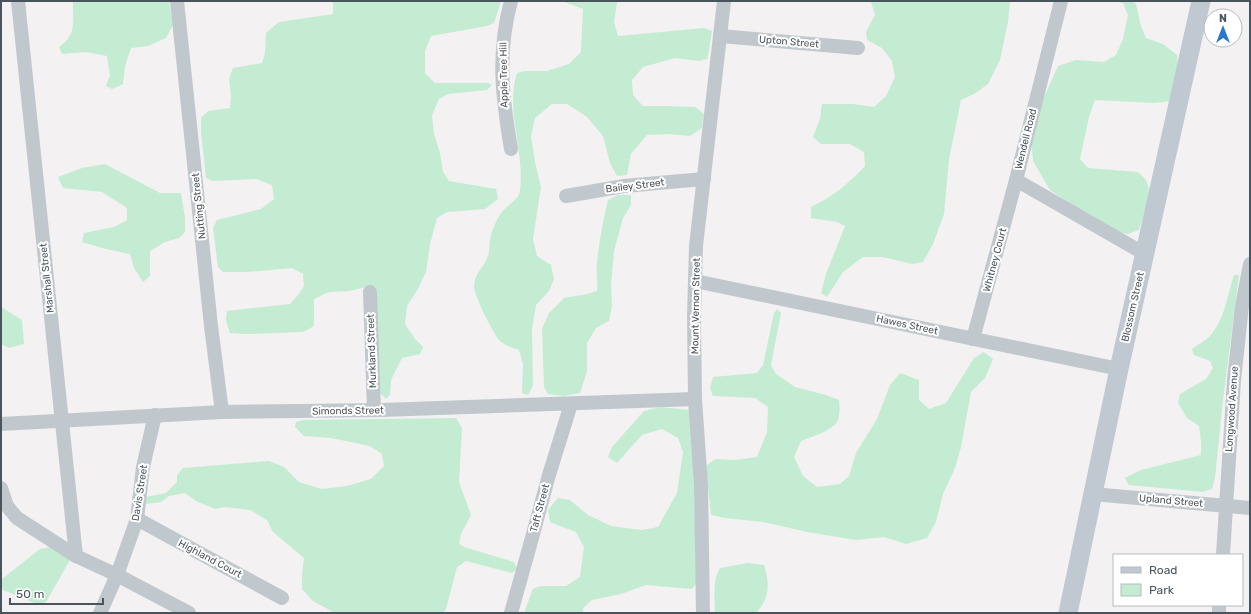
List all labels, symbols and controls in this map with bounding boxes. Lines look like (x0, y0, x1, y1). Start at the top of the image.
north arrow (1203, 8, 1243, 48)
text: N (1219, 12, 1227, 25)
street label: Upton Street (759, 33, 819, 51)
street label: Apple Tree Hill (497, 42, 511, 108)
street label: Wendell Road (1013, 107, 1039, 171)
street label: Nutting Street (190, 172, 208, 240)
street label: Bailey Street (605, 176, 665, 196)
street label: Whitney Court (981, 227, 1009, 293)
street label: Marshall Street (37, 242, 57, 314)
street label: Mount Vernon Street (689, 258, 703, 354)
street label: Blossom Street (1119, 271, 1147, 343)
street label: Hawes Street (875, 313, 939, 337)
street label: Murkland Street (365, 314, 379, 388)
street label: Longwood Avenue (1223, 365, 1241, 452)
street label: Simonds Street (312, 404, 384, 418)
street label: Davis Street (130, 464, 150, 522)
street label: Taft Street (528, 482, 552, 533)
street label: Upland Street (1138, 492, 1204, 510)
street label: Highland Court (176, 537, 244, 581)
legend (1113, 554, 1243, 606)
text: Road (1149, 563, 1177, 577)
scale bar (10, 580, 103, 606)
text: Park (1149, 583, 1175, 597)
text: 50 m (16, 587, 44, 601)

